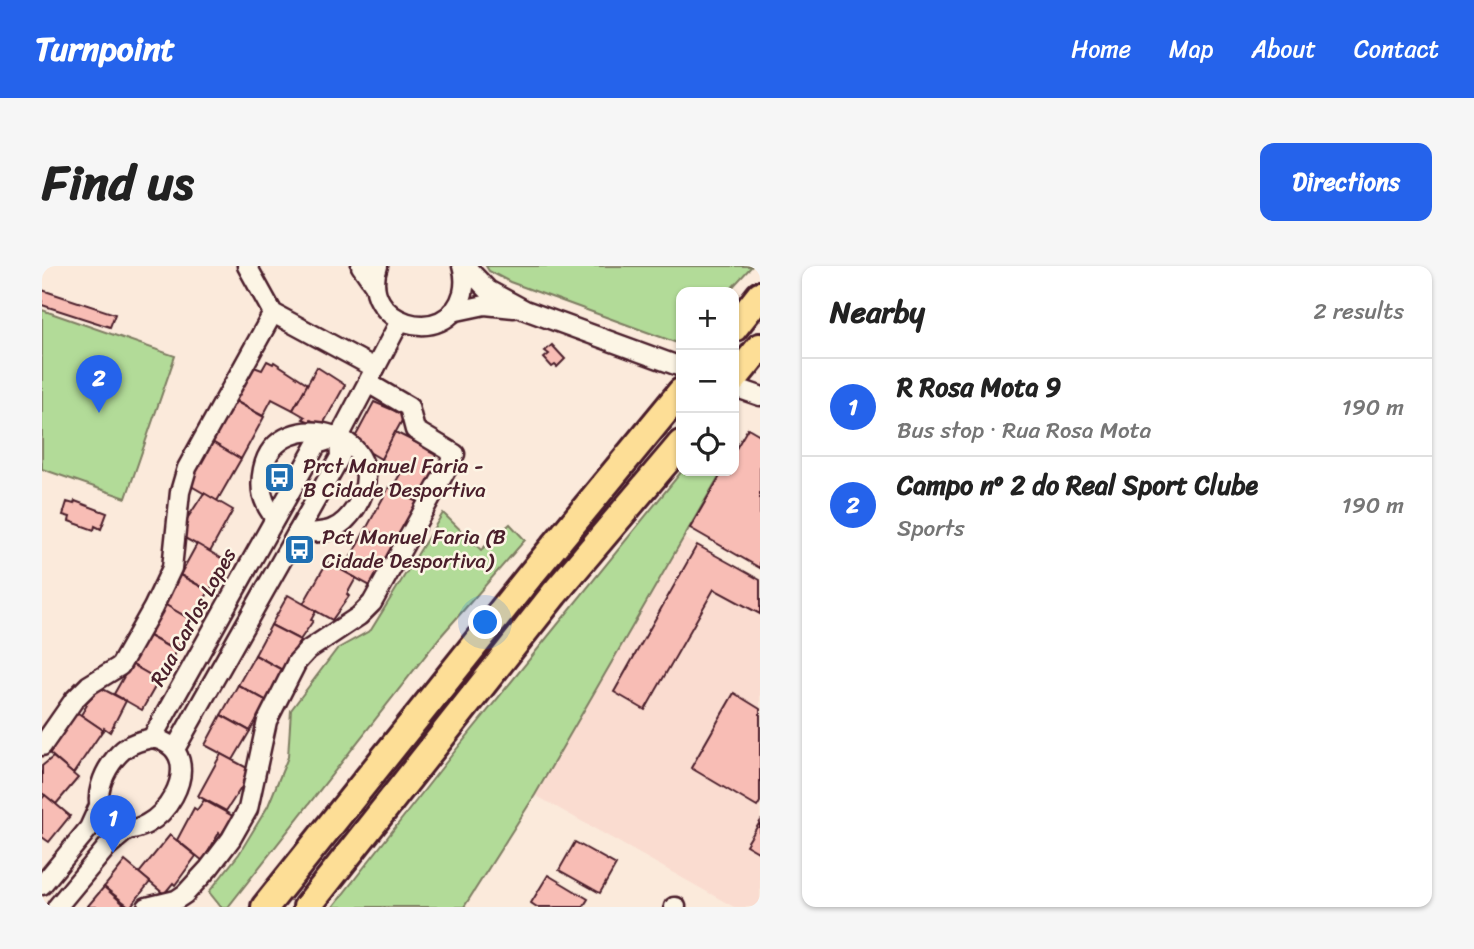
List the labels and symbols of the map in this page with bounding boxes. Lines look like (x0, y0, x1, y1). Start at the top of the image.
pin: 2 (76, 355, 122, 413)
place label: Prct Manuel Faria - B Cidade Desportiva (303, 447, 486, 509)
bus stop icon: Prct Manuel Faria - B Cidade Desportiva (263, 461, 297, 495)
place label: Pct Manuel Faria (B Cidade Desportiva) (322, 518, 506, 580)
bus stop icon: Pct Manuel Faria (B Cidade Desportiva) (282, 532, 316, 566)
street label: Rua Carlos Lopes (139, 540, 247, 694)
your location (468, 605, 502, 639)
pin: 1 (90, 795, 136, 853)

